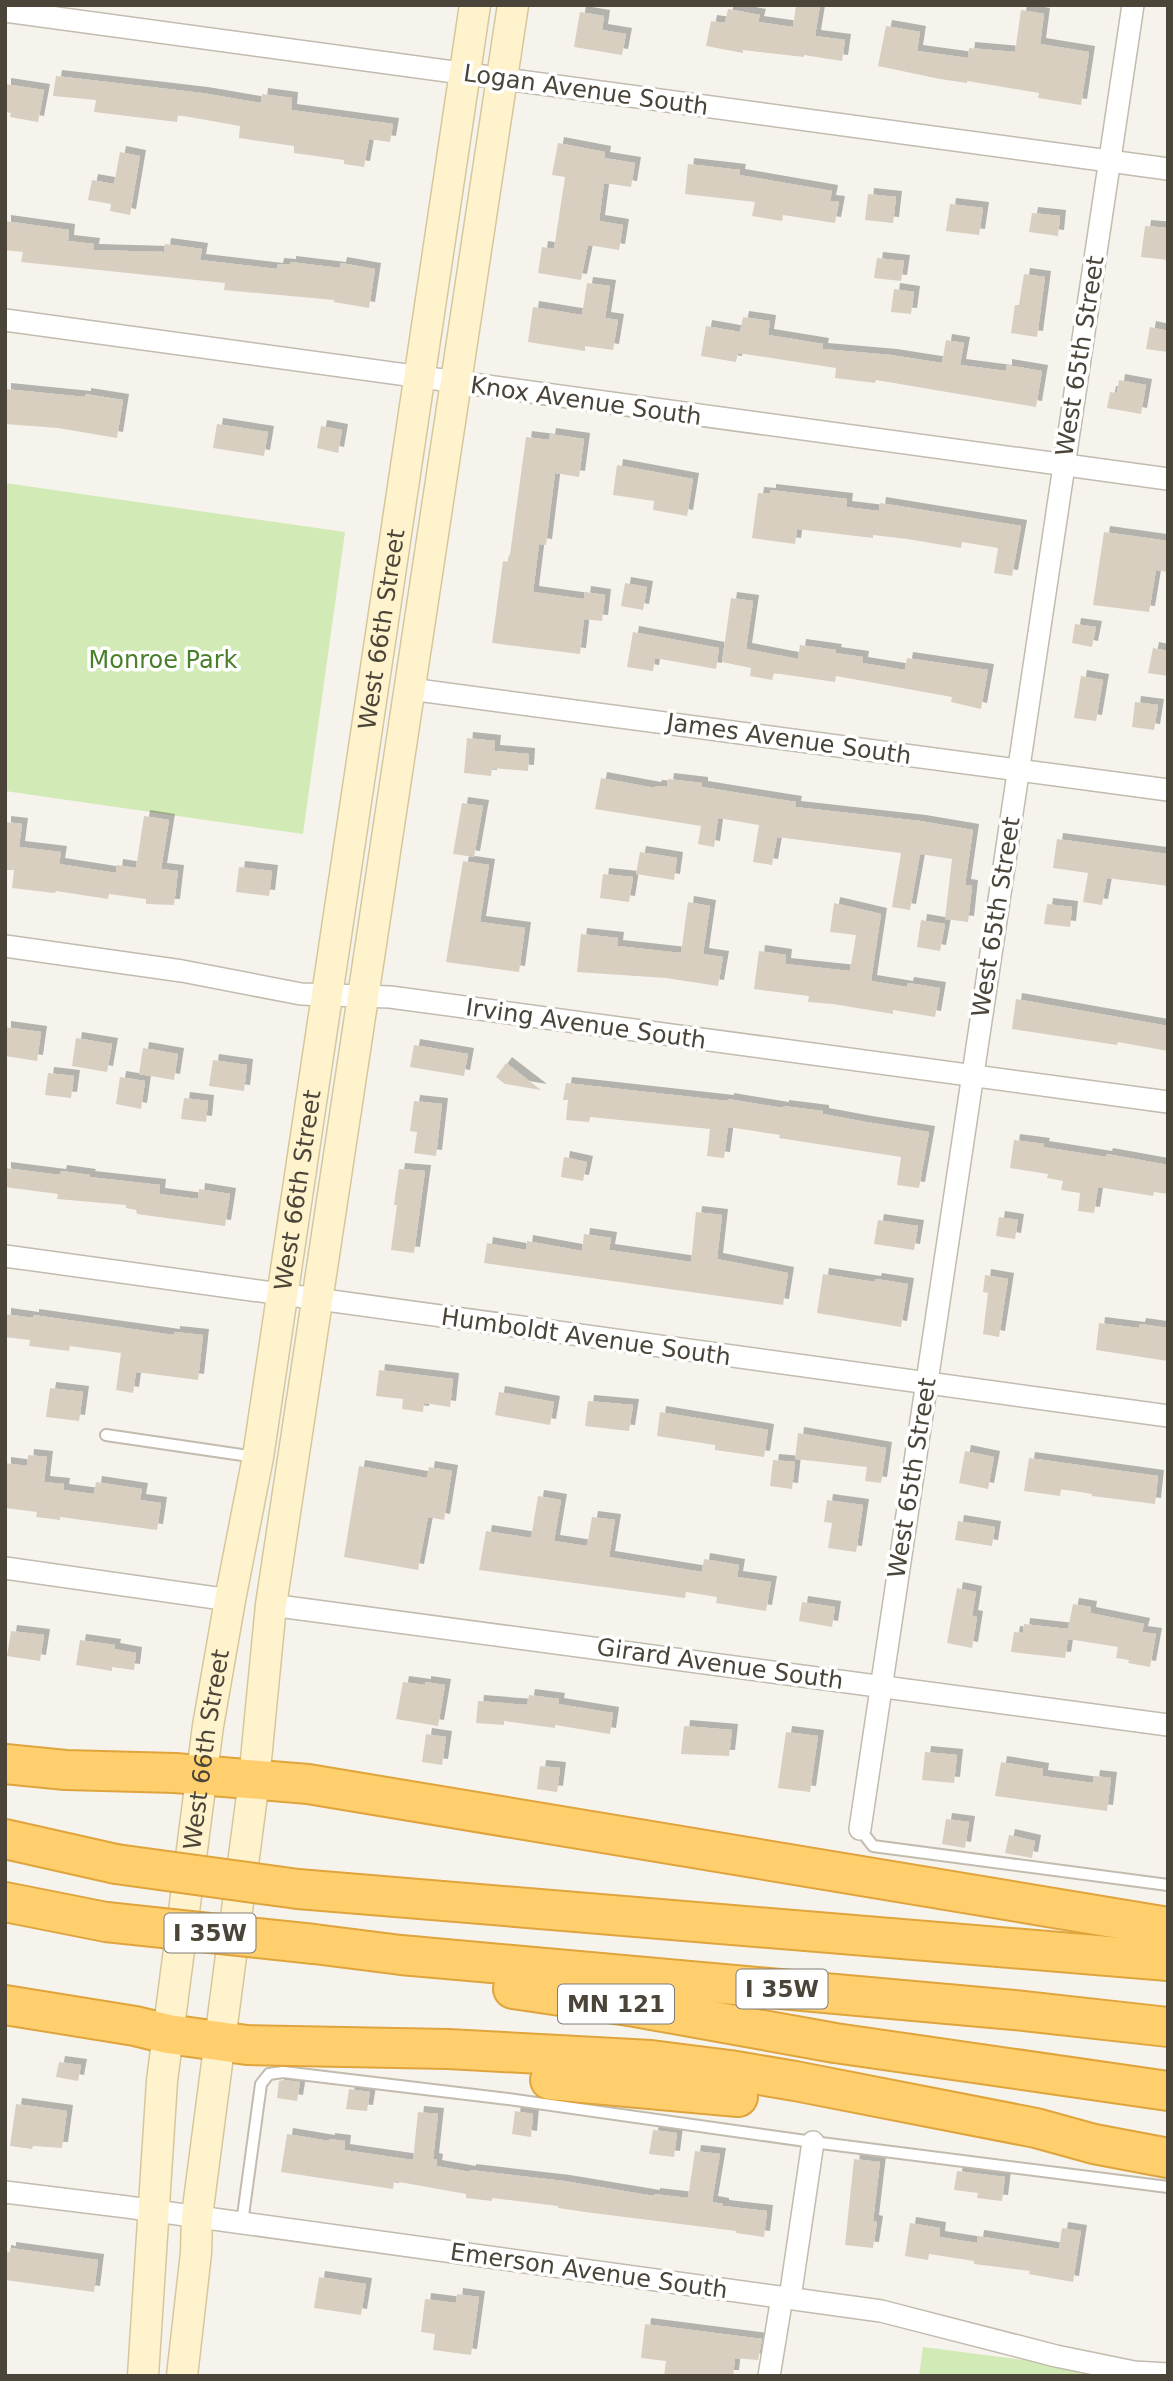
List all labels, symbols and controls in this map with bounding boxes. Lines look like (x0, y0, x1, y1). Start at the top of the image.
street label: Logan Avenue South (462, 59, 710, 121)
street label: West 65th Street (1050, 254, 1110, 458)
street label: Knox Avenue South (469, 371, 703, 431)
street label: West 66th Street (353, 527, 410, 732)
park label: Monroe Park (89, 646, 238, 674)
street label: James Avenue South (663, 708, 913, 770)
street label: West 65th Street (966, 815, 1026, 1019)
street label: Irving Avenue South (464, 993, 708, 1055)
street label: West 66th Street (269, 1088, 327, 1292)
street label: Humboldt Avenue South (439, 1303, 733, 1371)
street label: West 65th Street (882, 1376, 942, 1580)
street label: Girard Avenue South (595, 1633, 845, 1695)
street label: West 66th Street (178, 1647, 235, 1852)
road number: I 35W (164, 1914, 256, 1952)
road number: I 35W (736, 1970, 828, 2008)
road number: MN 121 (558, 1984, 674, 2024)
street label: Emerson Avenue South (449, 2238, 729, 2304)

